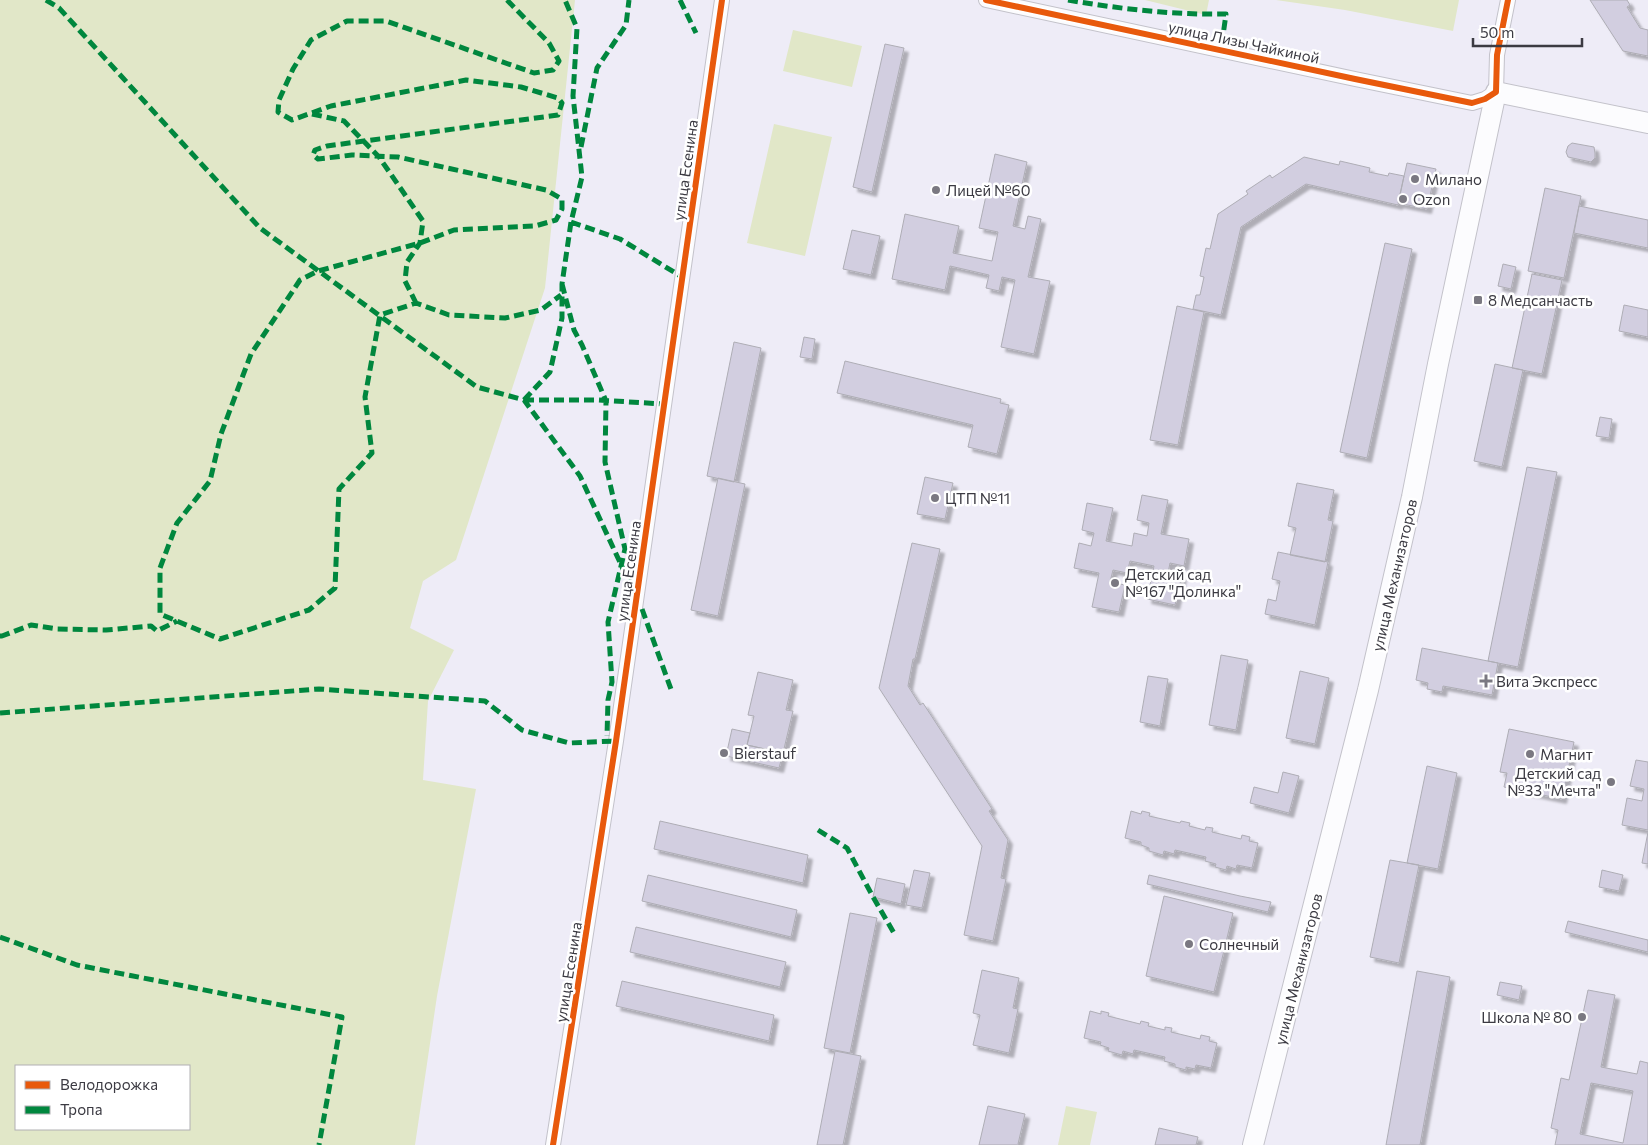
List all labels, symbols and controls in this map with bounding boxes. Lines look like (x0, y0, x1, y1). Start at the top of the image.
scale bar (1473, 15, 1582, 47)
street label: улица Лизы Чайкиной (1167, 17, 1321, 67)
text: 50 m (1480, 23, 1514, 41)
street label: улица Есенина (669, 118, 701, 222)
place label: Милано (1425, 170, 1482, 188)
marker: Милано (1409, 173, 1421, 185)
place label: Лицей №60 (946, 181, 1030, 199)
marker: Лицей №60 (930, 184, 942, 196)
place label: Ozon (1413, 190, 1450, 208)
marker: Ozon (1397, 193, 1409, 205)
place label: 8 Медсанчасть (1488, 291, 1593, 309)
marker: 8 Медсанчасть (1472, 294, 1484, 306)
place label: ЦТП №11 (945, 489, 1010, 507)
marker: ЦТП №11 (929, 492, 941, 504)
street label: улица Механизаторов (1368, 497, 1420, 653)
street label: улица Есенина (612, 519, 644, 623)
place label: Детский сад №167 "Долинка" (1125, 565, 1241, 600)
marker: Детский сад №167 "Долинка" (1109, 577, 1121, 589)
place label: Вита Экспресс (1496, 672, 1597, 690)
marker: Вита Экспресс (1480, 675, 1492, 687)
place label: Bierstauf (734, 744, 796, 762)
place label: Магнит (1540, 745, 1593, 763)
marker: Bierstauf (718, 747, 730, 759)
marker: Магнит (1524, 748, 1536, 760)
place label: Детский сад №33 "Мечта" (1507, 764, 1601, 799)
marker: Детский сад №33 "Мечта" (1605, 776, 1617, 788)
street label: улица Механизаторов (1270, 891, 1326, 1047)
street label: улица Есенина (551, 920, 585, 1024)
place label: Солнечный (1199, 935, 1279, 953)
marker: Солнечный (1183, 938, 1195, 950)
place label: Школа № 80 (1481, 1008, 1572, 1026)
marker: Школа № 80 (1576, 1011, 1588, 1023)
legend (15, 1065, 190, 1130)
text: Велодорожка (60, 1075, 158, 1093)
text: Тропа (60, 1100, 102, 1118)

